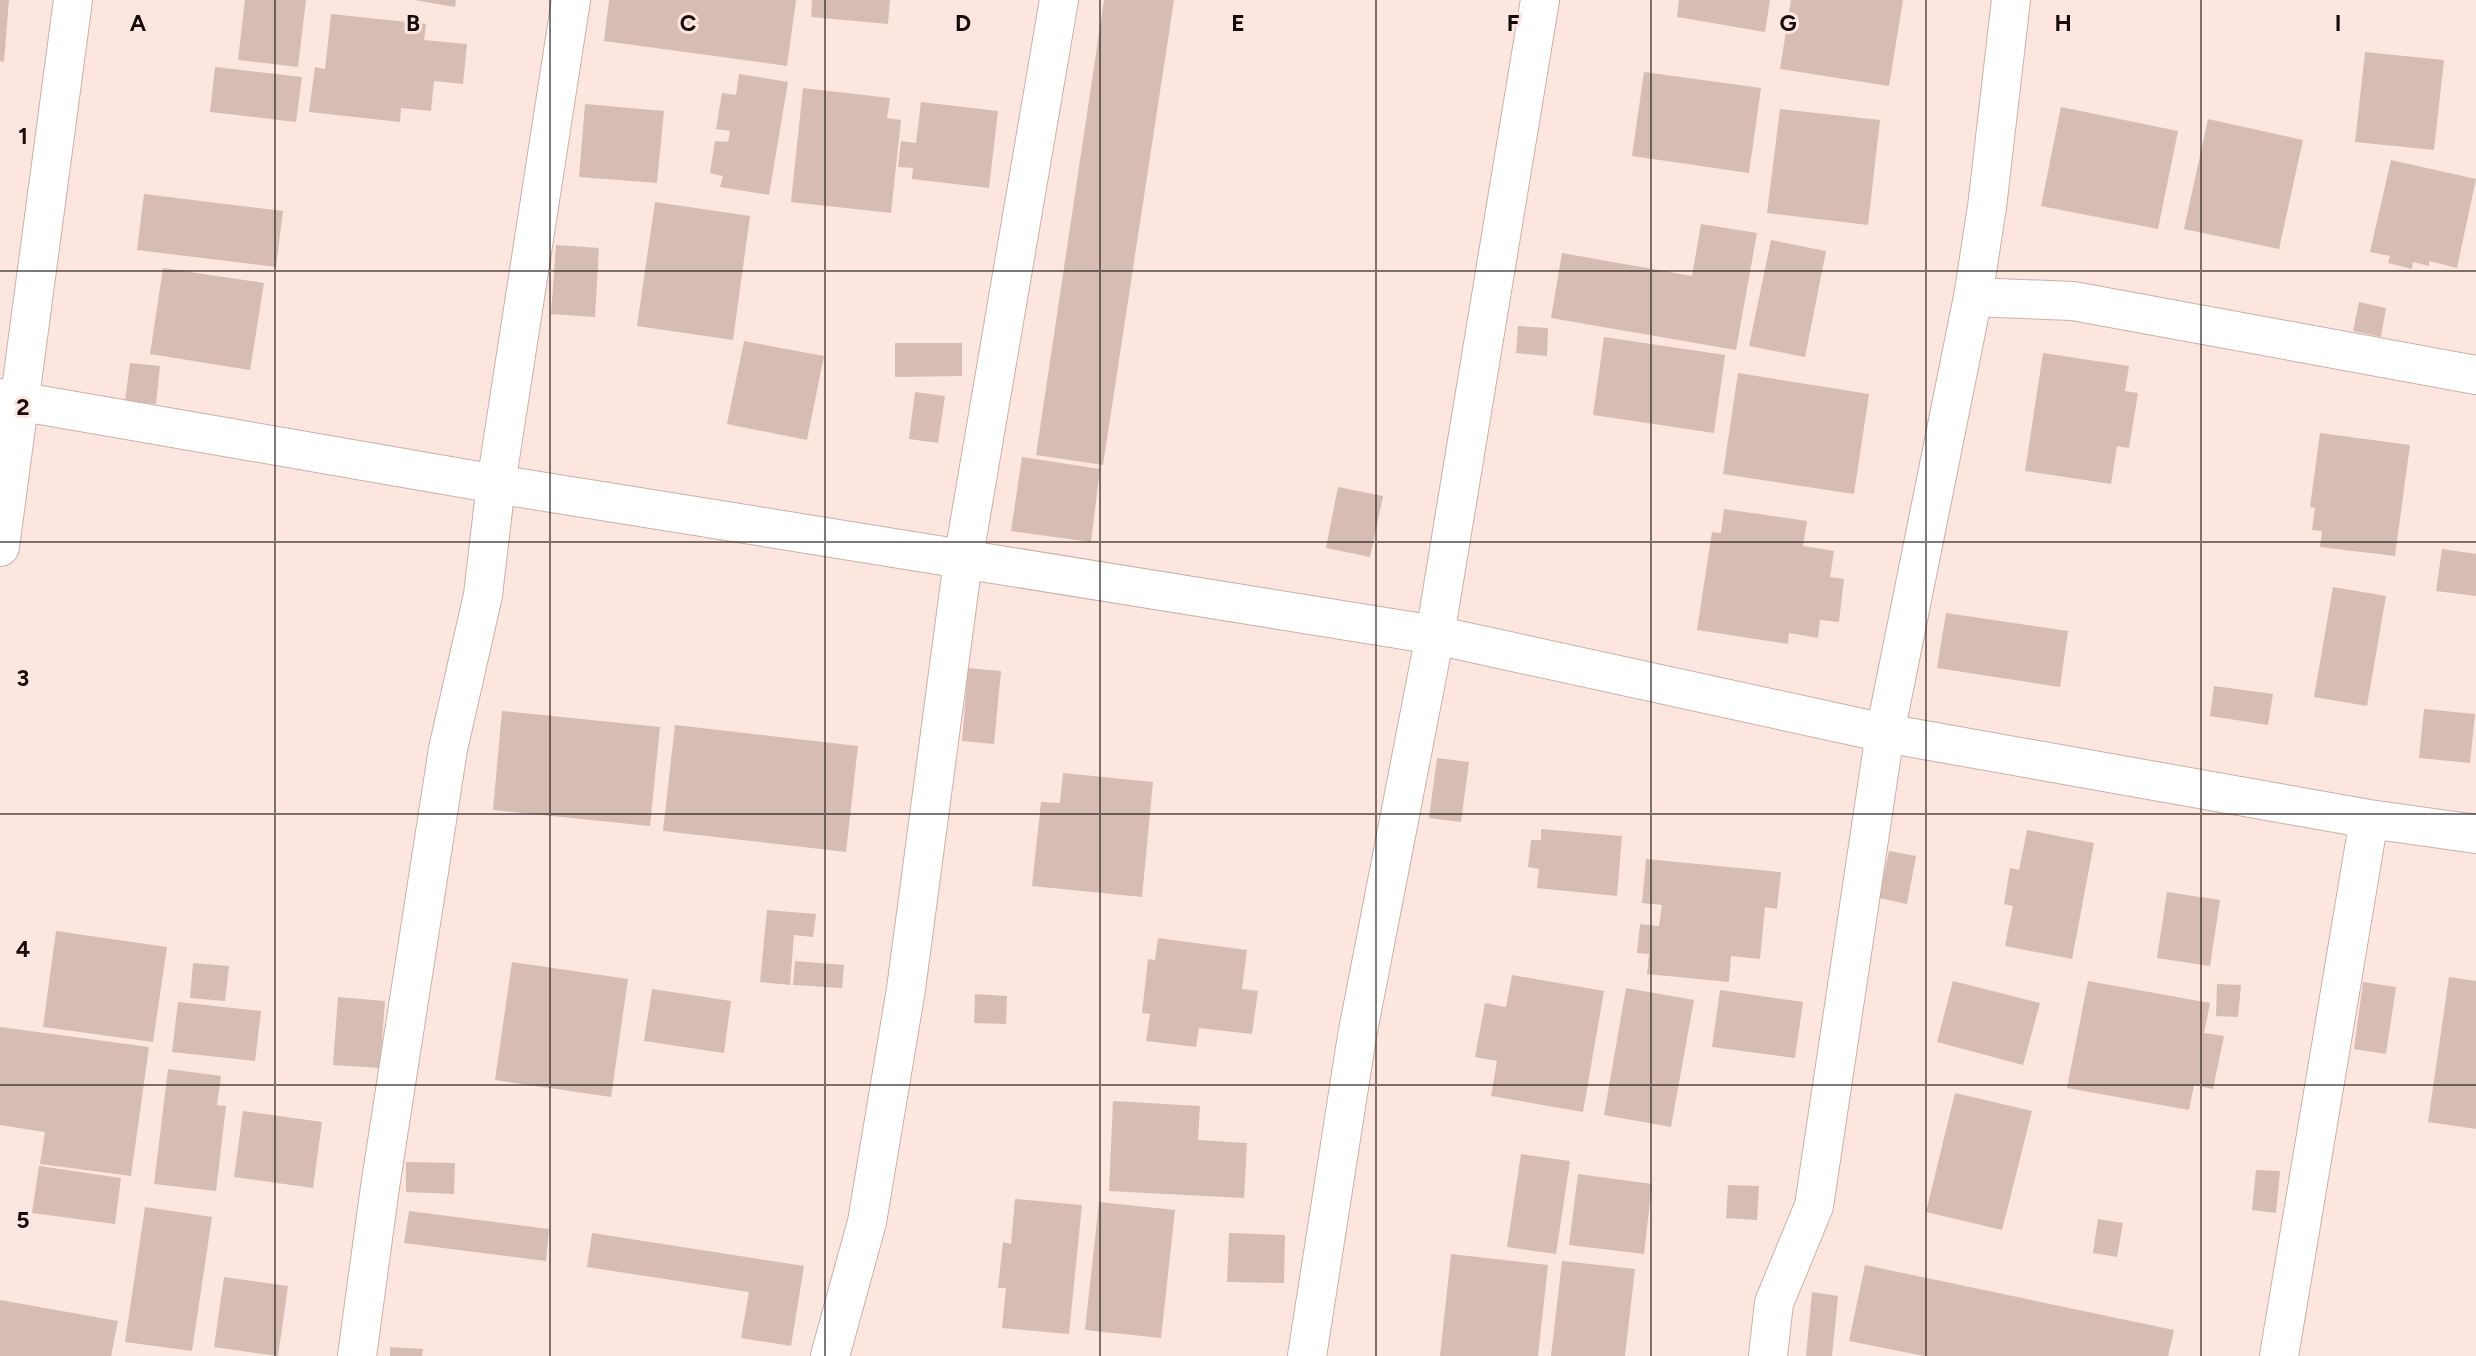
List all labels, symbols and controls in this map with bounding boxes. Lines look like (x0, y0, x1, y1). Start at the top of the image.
text: A (130, 9, 147, 37)
text: B (406, 9, 420, 37)
text: C (680, 9, 697, 37)
text: D (955, 9, 971, 37)
text: E (1231, 9, 1245, 37)
text: F (1507, 9, 1520, 37)
text: G (1779, 9, 1797, 37)
text: H (2054, 9, 2072, 37)
text: I (2335, 9, 2341, 37)
text: 1 (18, 122, 28, 150)
text: 2 (16, 393, 30, 421)
text: 3 (17, 664, 29, 692)
text: 4 (16, 935, 30, 963)
text: 5 (16, 1206, 30, 1234)

